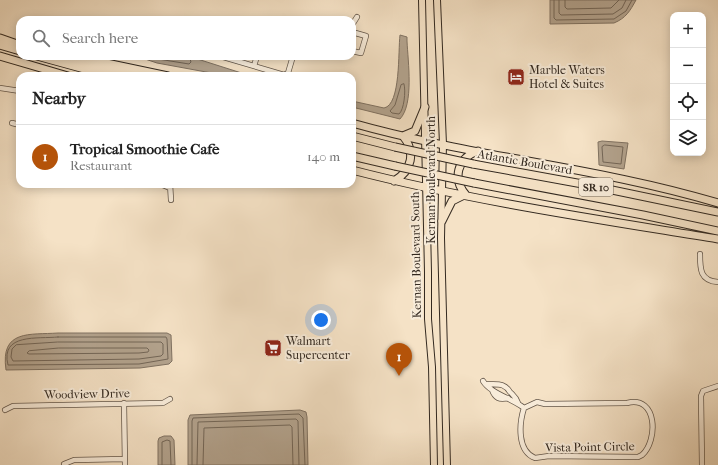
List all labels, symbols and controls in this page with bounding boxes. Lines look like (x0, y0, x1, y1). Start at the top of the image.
map controls (670, 12, 706, 156)
button: + (670, 12, 706, 48)
search box (16, 16, 356, 60)
icon: search (30, 27, 52, 49)
text: Search here (62, 29, 138, 47)
button: − (670, 48, 706, 84)
place label: Marble Waters Hotel & Suites (529, 63, 605, 91)
hotel icon: Marble Waters Hotel & Suites (506, 67, 526, 87)
button: locate (670, 84, 706, 120)
text: Nearby (32, 88, 86, 108)
street label: Kernan Boulevard North (424, 116, 438, 244)
button: layers (670, 120, 706, 156)
text: Tropical Smoothie Cafe (70, 140, 220, 158)
street label: Atlantic Boulevard (476, 147, 574, 177)
text: 1 (43, 149, 47, 164)
text: 140 m (307, 149, 340, 164)
text: Restaurant (70, 158, 132, 173)
road number: SR 10 (579, 178, 613, 196)
street label: Kernan Boulevard South (408, 191, 424, 318)
your location (311, 310, 331, 330)
place label: Walmart Supercenter (285, 334, 351, 362)
supermarket icon: Walmart Supercenter (263, 338, 283, 358)
pin: 1 (386, 343, 412, 376)
street label: Woodview Drive (43, 386, 130, 402)
street label: Vista Point Circle (544, 439, 635, 455)

